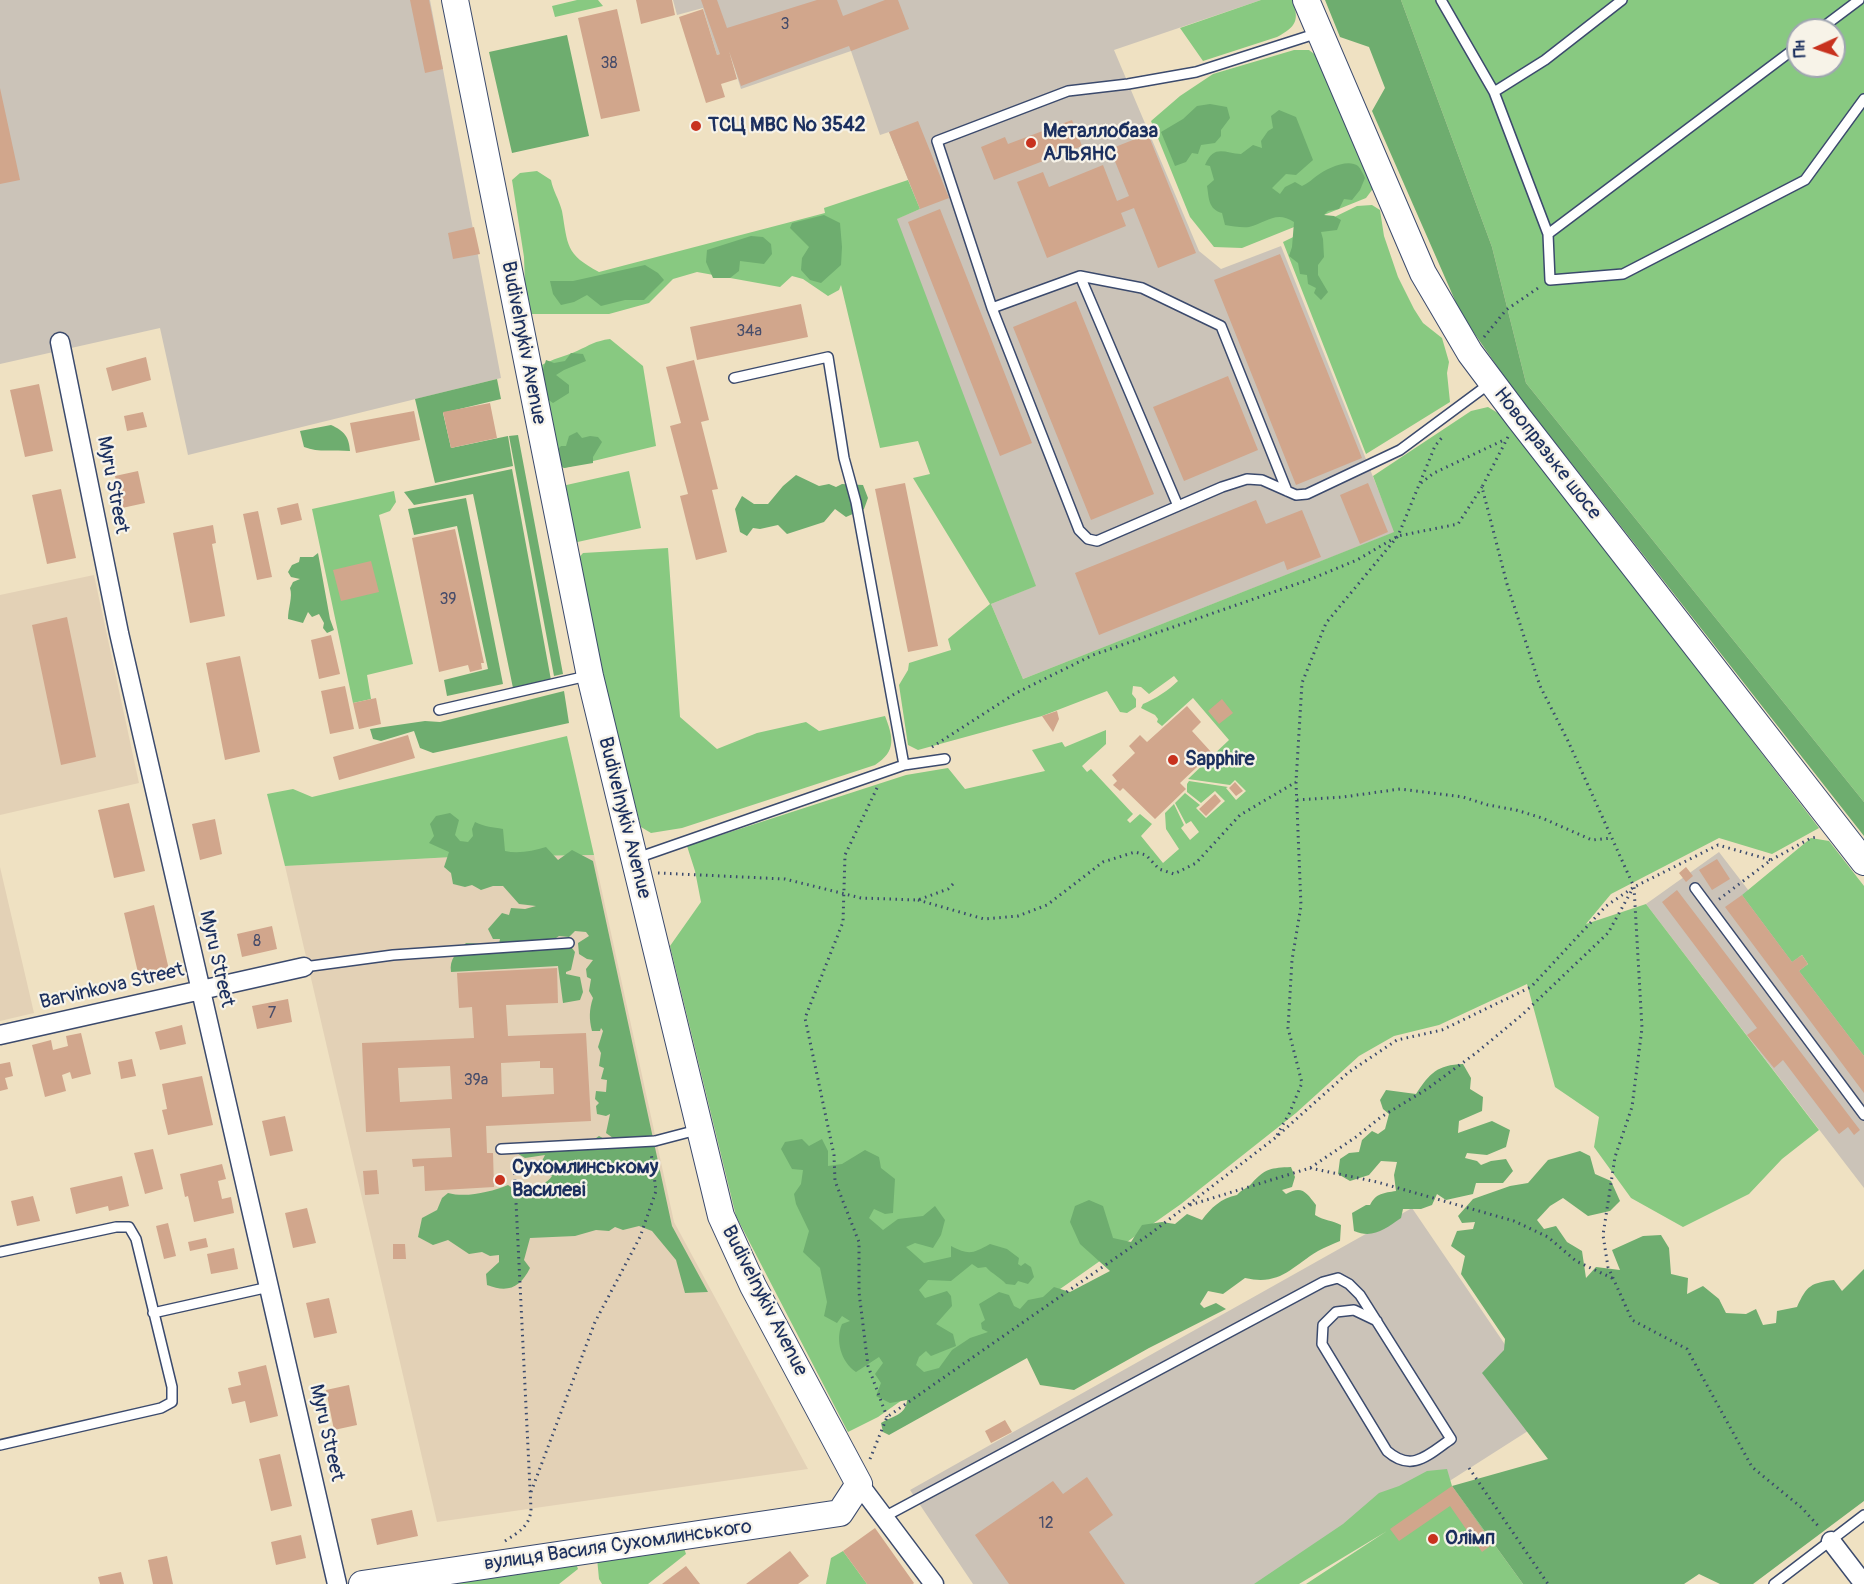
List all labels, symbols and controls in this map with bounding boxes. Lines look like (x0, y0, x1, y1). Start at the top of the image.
house number: 3 (781, 15, 789, 35)
north arrow (1786, 18, 1846, 78)
text: Пн (1790, 40, 1810, 58)
house number: 38 (601, 54, 617, 74)
place label: ТСЦ МВС № 3542 (708, 114, 866, 138)
marker: ТСЦ МВС № 3542 (689, 119, 703, 133)
place label: Металлобаза АЛЬЯНС (1043, 120, 1158, 167)
marker: Металлобаза АЛЬЯНС (1024, 136, 1038, 150)
street label: Budivelnykiv Avenue (495, 259, 551, 427)
house number: 34а (736, 322, 762, 342)
street label: Новопразьке шосе (1488, 383, 1606, 525)
street label: Myru Street (91, 434, 133, 536)
house number: 39 (439, 590, 457, 610)
street label: Budivelnykiv Avenue (592, 735, 656, 901)
place label: Sapphire (1185, 748, 1255, 772)
marker: Sapphire (1166, 753, 1180, 767)
street label: Myru Street (193, 908, 239, 1010)
house number: 8 (253, 932, 261, 952)
street label: Barvinkova Street (37, 959, 187, 1015)
house number: 7 (268, 1004, 276, 1024)
house number: 39а (464, 1071, 488, 1091)
place label: Сухомлинському Василеві (512, 1156, 658, 1203)
marker: Сухомлинському Василеві (493, 1173, 507, 1187)
street label: Budivelnykiv Avenue (716, 1222, 812, 1380)
street label: Myru Street (303, 1382, 349, 1484)
house number: 12 (1038, 1514, 1054, 1534)
street label: вулиця Василя Сухомлинського (483, 1515, 753, 1577)
place label: Олімп (1445, 1527, 1495, 1551)
marker: Олімп (1426, 1532, 1440, 1546)

